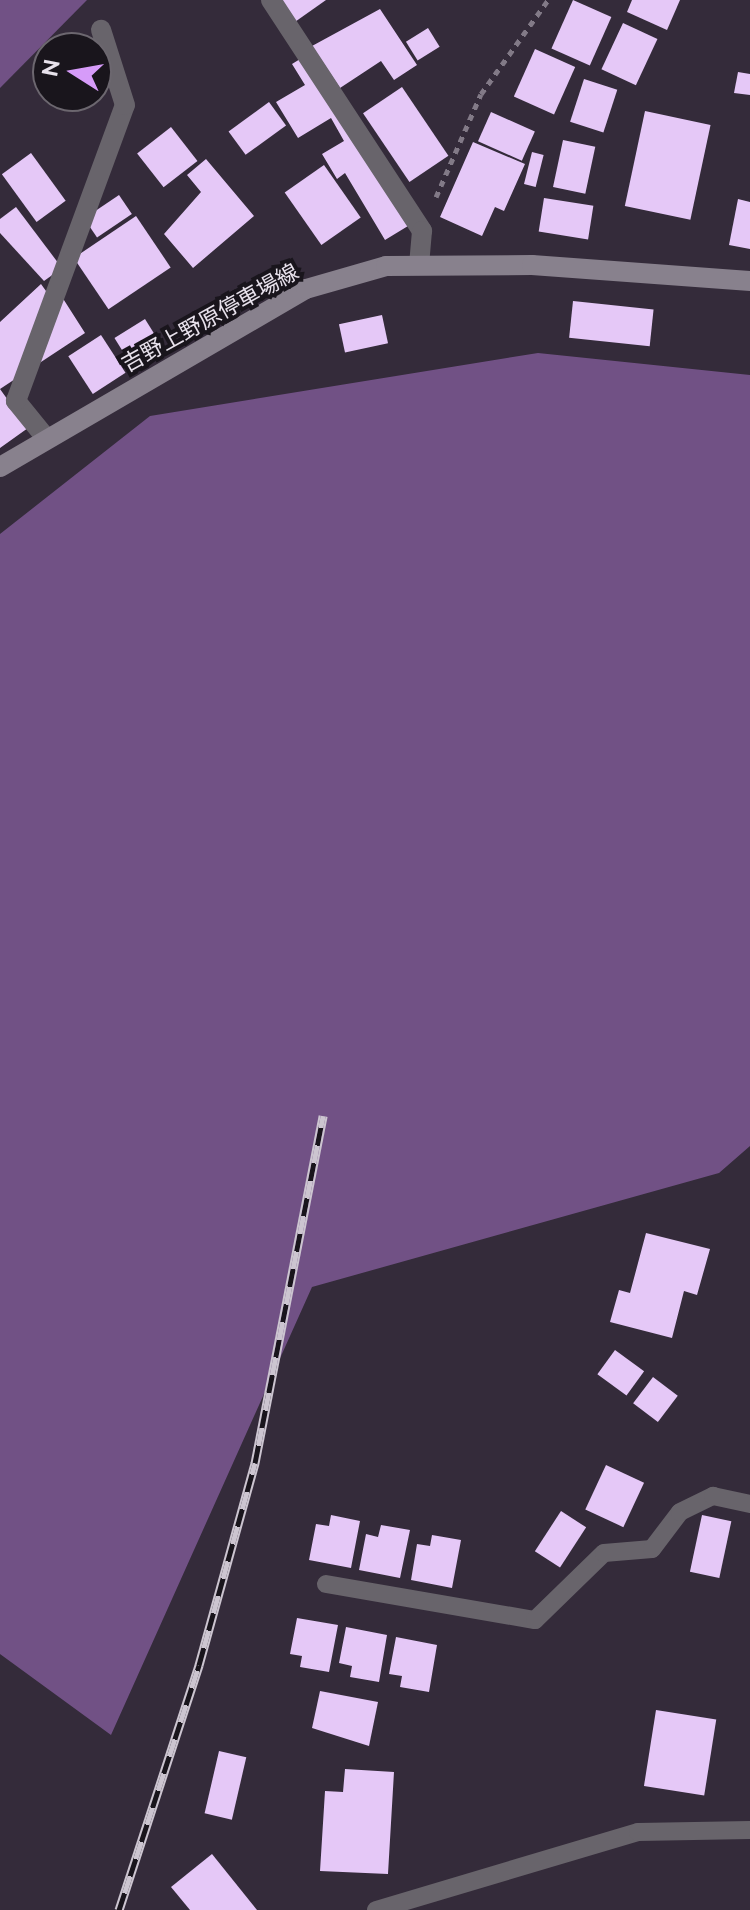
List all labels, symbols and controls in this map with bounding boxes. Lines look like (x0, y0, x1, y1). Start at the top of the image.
north arrow (32, 32, 112, 112)
text: N (36, 57, 65, 79)
street label: 吉野上野原停車場線 (117, 258, 303, 378)

